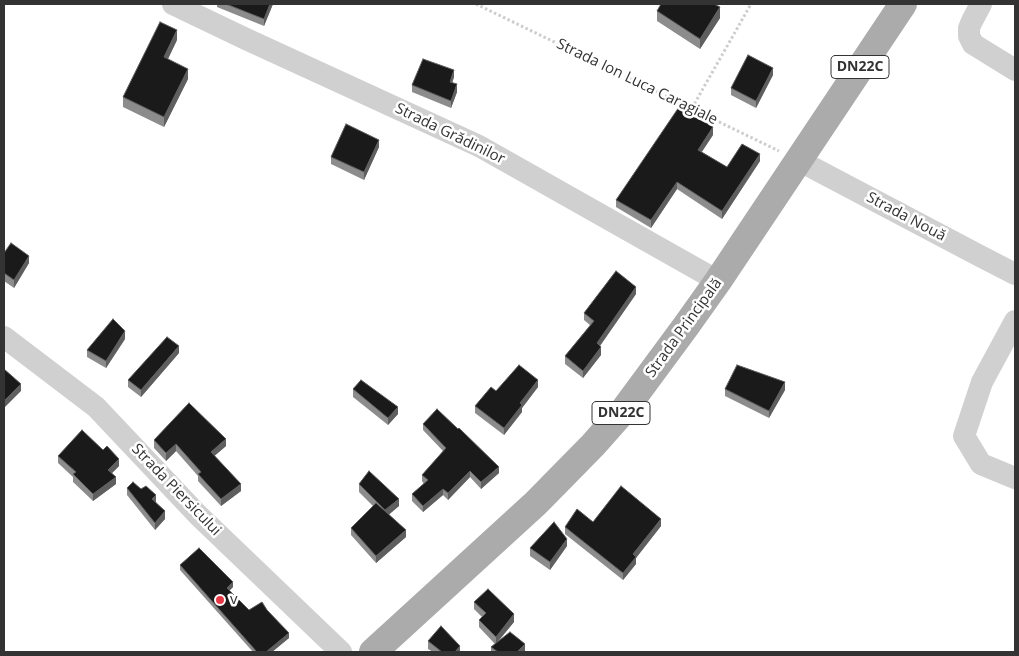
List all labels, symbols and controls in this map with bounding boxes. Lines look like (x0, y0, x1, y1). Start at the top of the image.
street label: Strada Ion Luca Caragiale (554, 35, 720, 129)
road number: DN22C (831, 56, 889, 78)
street label: Strada Grădinilor (392, 100, 508, 168)
street label: Strada Nouă (863, 189, 949, 245)
street label: Strada Principală (642, 275, 726, 381)
road number: DN22C (592, 402, 650, 424)
street label: Strada Piersicului (128, 440, 224, 540)
place label: v (230, 591, 237, 609)
marker: v (214, 594, 226, 606)

